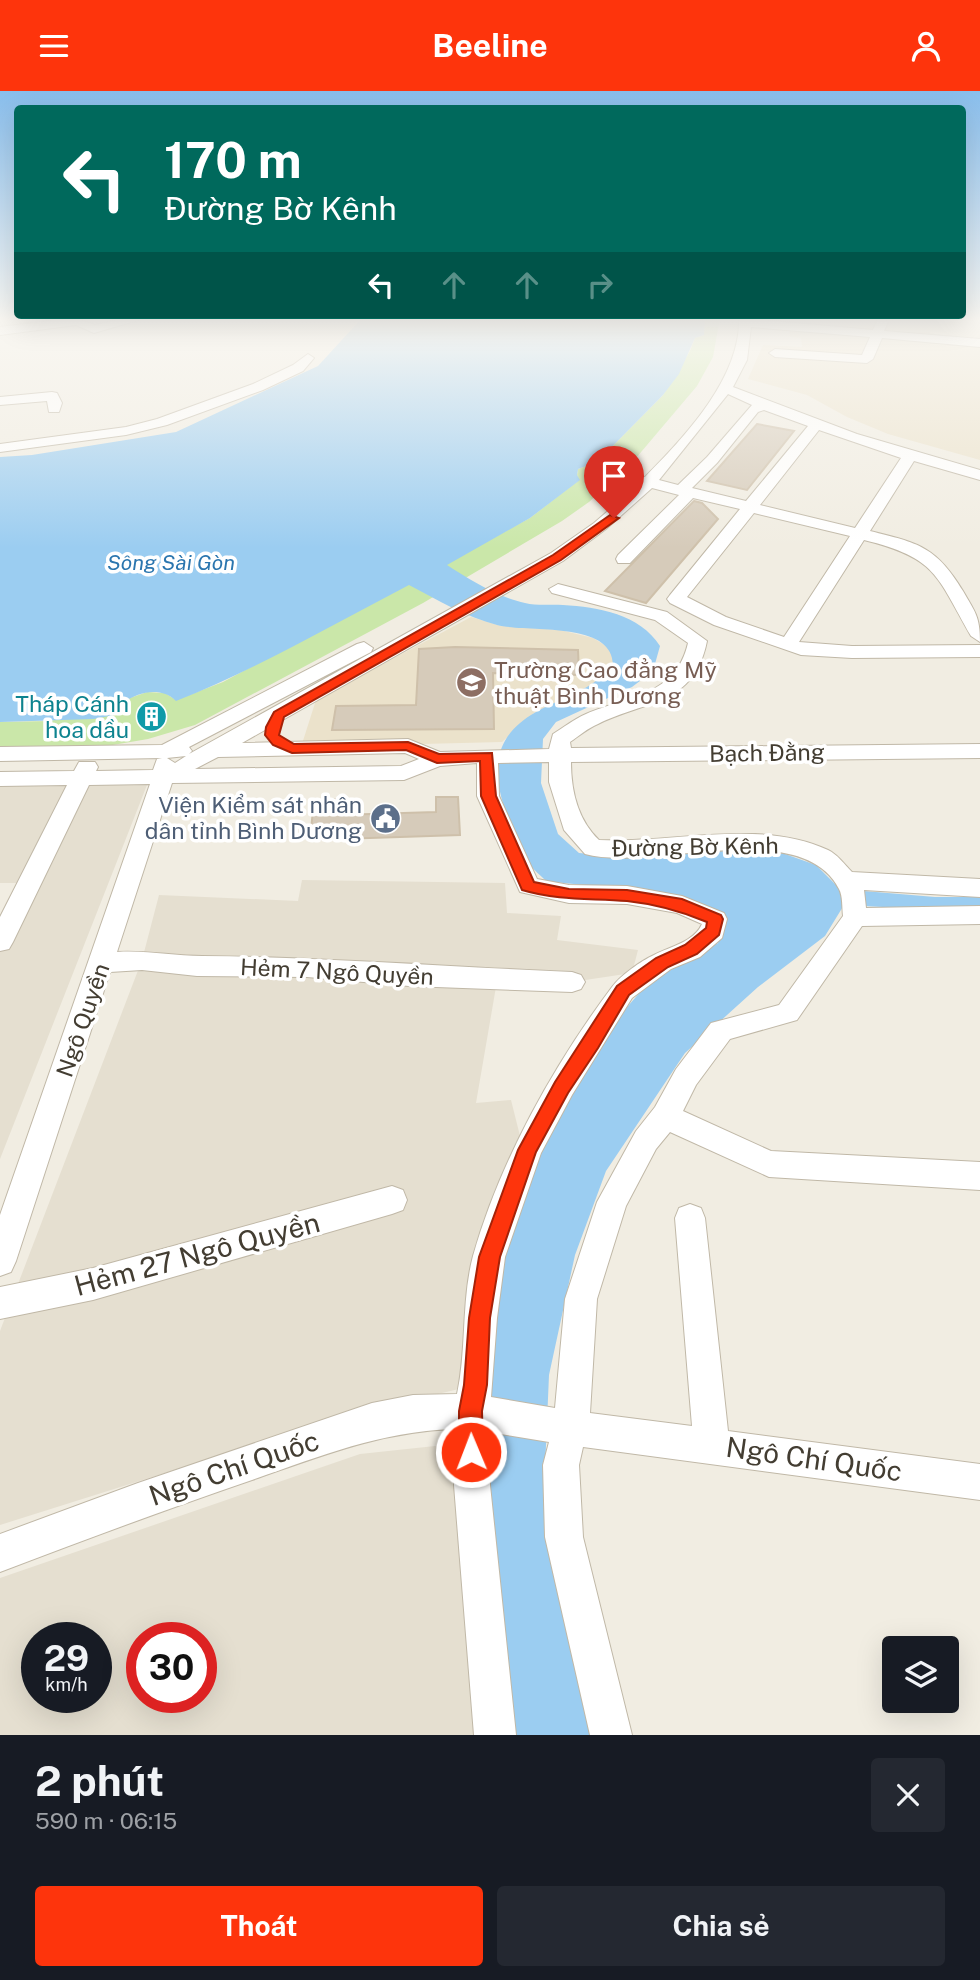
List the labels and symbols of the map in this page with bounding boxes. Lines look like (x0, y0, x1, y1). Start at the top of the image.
pin (584, 446, 644, 518)
water label: Sông Sài Gòn (107, 550, 235, 575)
place label: Trường Cao đẳng Mỹ thuật Bình Dương (494, 656, 717, 709)
school or university icon: Trường Cao đẳng Mỹ thuật Bình Dương (454, 666, 488, 700)
place label: Tháp Cánh hoa dầu (15, 690, 129, 743)
building icon: Tháp Cánh hoa dầu (135, 700, 169, 734)
street label: Bạch Đằng (709, 738, 825, 767)
place label: Viện Kiểm sát nhân dân tỉnh Bình Dương (145, 791, 362, 844)
public building icon: Viện Kiểm sát nhân dân tỉnh Bình Dương (368, 801, 402, 835)
street label: Đường Bờ Kênh (611, 832, 779, 861)
street label: Hẻm 7 Ngô Quyền (240, 953, 435, 990)
street label: Ngô Quyền (50, 959, 115, 1080)
street label: Hẻm 27 Ngô Quyền (71, 1205, 323, 1302)
position arrow (434, 1415, 508, 1489)
street label: Ngô Chí Quốc (145, 1423, 323, 1512)
street label: Ngô Chí Quốc (724, 1430, 904, 1487)
speed limit sign: 30 (126, 1622, 217, 1713)

